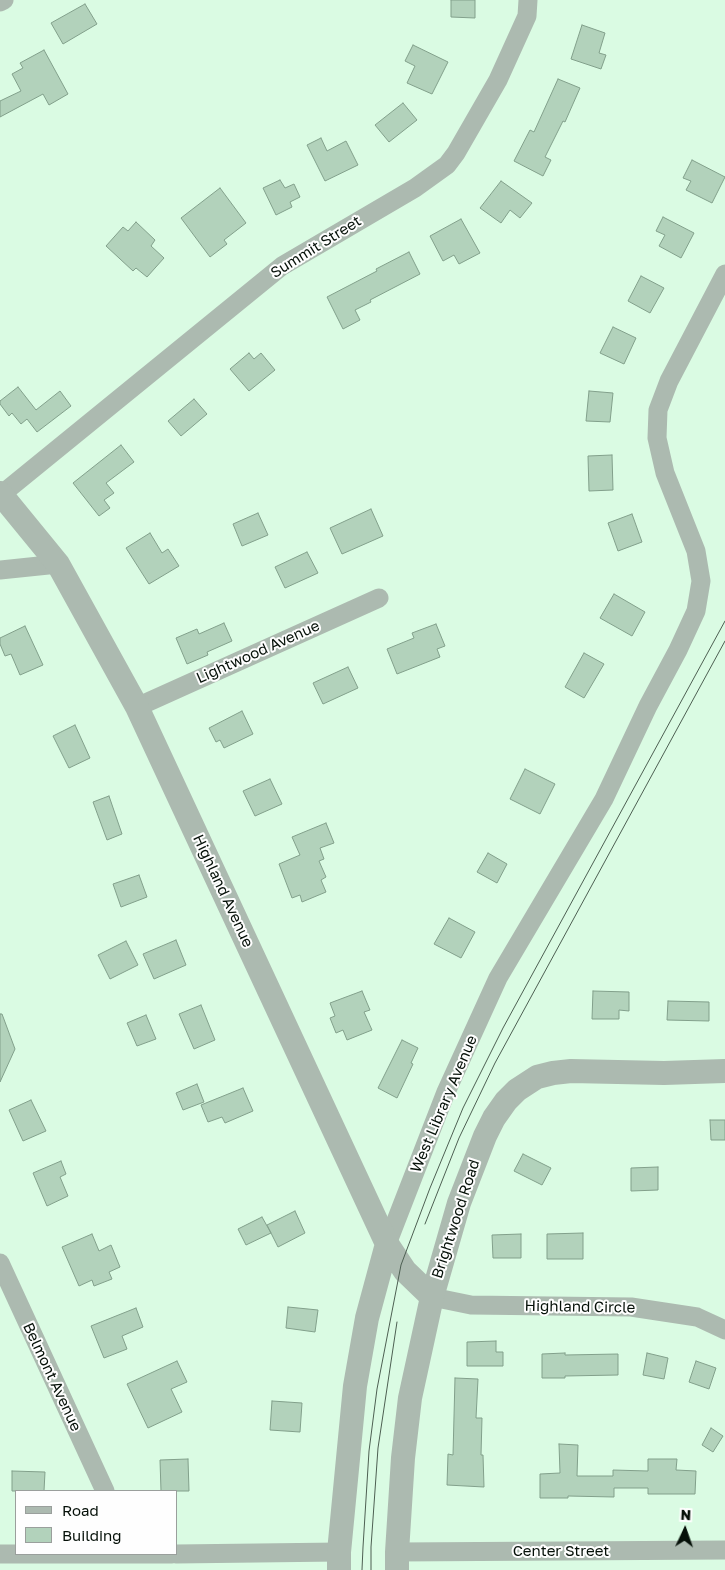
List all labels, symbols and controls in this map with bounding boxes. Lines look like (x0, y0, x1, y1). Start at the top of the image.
street label: Summit Street (267, 212, 365, 282)
street label: Lightwood Avenue (194, 617, 322, 687)
street label: Highland Avenue (189, 832, 257, 950)
street label: West Library Avenue (407, 1033, 481, 1175)
street label: Brightwood Road (428, 1157, 484, 1281)
street label: Highland Circle (524, 1297, 636, 1317)
street label: Belmont Avenue (19, 1320, 85, 1434)
legend (15, 1490, 178, 1555)
text: Road (62, 1501, 99, 1519)
north arrow (660, 1505, 710, 1555)
text: N (680, 1506, 692, 1523)
text: Building (62, 1526, 122, 1544)
street label: Center Street (513, 1542, 609, 1560)

